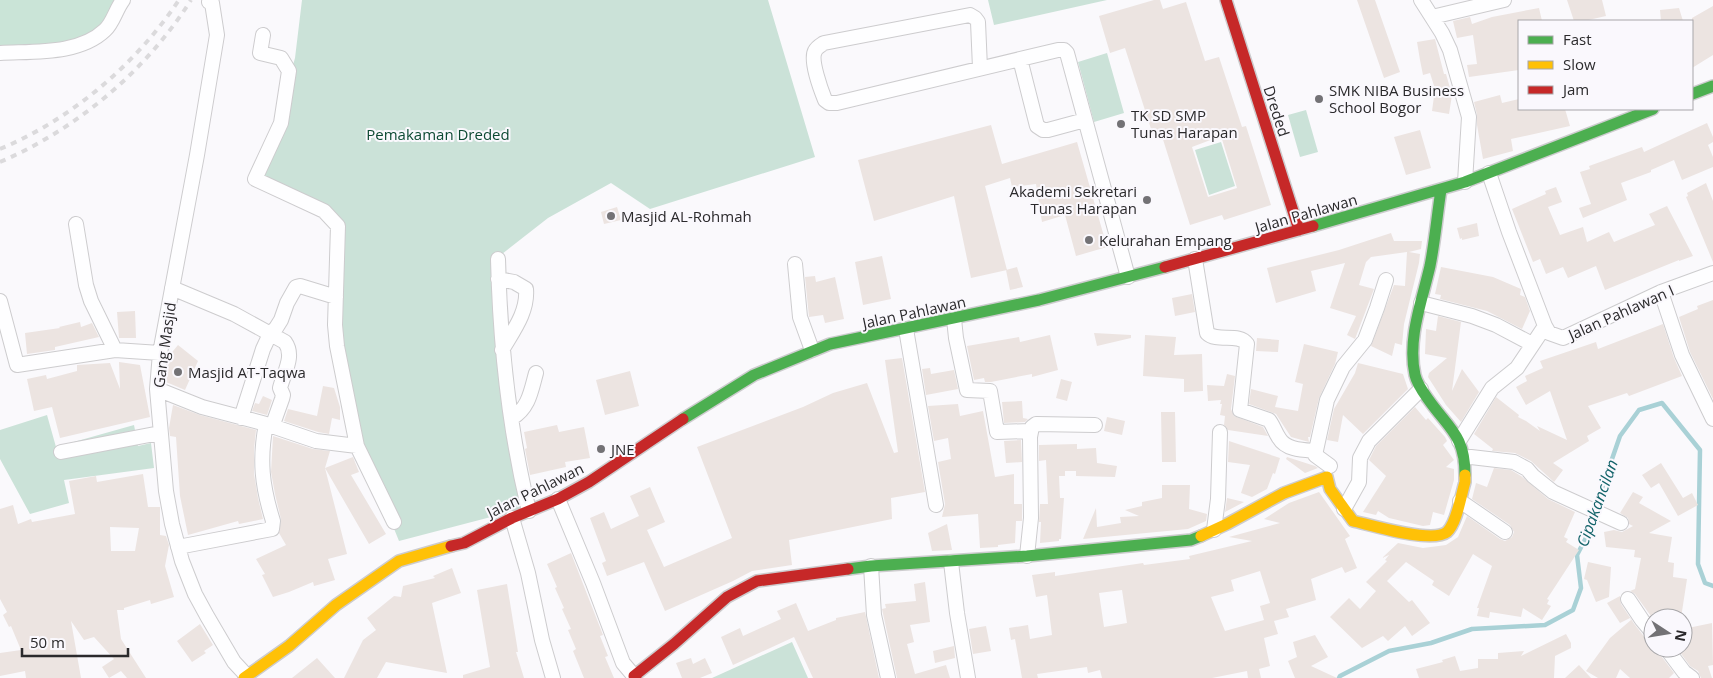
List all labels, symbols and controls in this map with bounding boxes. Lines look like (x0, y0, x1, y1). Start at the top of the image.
legend (1518, 20, 1693, 110)
text: Fast (1563, 29, 1592, 49)
text: Slow (1563, 54, 1596, 74)
text: Jam (1561, 79, 1589, 99)
place label: SMK NIBA Business School Bogor (1329, 80, 1464, 117)
street label: Dreded (1259, 83, 1295, 139)
marker: SMK NIBA Business School Bogor (1313, 93, 1325, 105)
place label: TK SD SMP Tunas Harapan (1131, 105, 1238, 142)
marker: TK SD SMP Tunas Harapan (1115, 118, 1127, 130)
park label: Pemakaman Dreded (366, 124, 510, 144)
place label: Akademi Sekretari Tunas Harapan (1009, 181, 1137, 218)
street label: Jalan Pahlawan (1251, 189, 1359, 238)
marker: Akademi Sekretari Tunas Harapan (1141, 194, 1153, 206)
place label: Masjid AL-Rohmah (621, 206, 752, 226)
marker: Masjid AL-Rohmah (605, 210, 617, 222)
place label: Kelurahan Empang (1099, 230, 1232, 250)
marker: Kelurahan Empang (1083, 234, 1095, 246)
street label: Jalan Pahlawan I (1563, 280, 1677, 345)
street label: Jalan Pahlawan (858, 291, 968, 333)
street label: Gang Masjid (148, 301, 180, 389)
place label: Masjid AT-Taqwa (188, 362, 306, 382)
marker: Masjid AT-Taqwa (172, 366, 184, 378)
place label: JNE (609, 439, 635, 459)
marker: JNE (595, 443, 607, 455)
water label: Cipakancilan (1571, 456, 1623, 550)
street label: Jalan Pahlawan (481, 458, 587, 523)
north arrow (1643, 608, 1693, 658)
scale bar (22, 626, 129, 658)
text: N (1671, 628, 1692, 643)
text: 50 m (30, 632, 65, 652)

